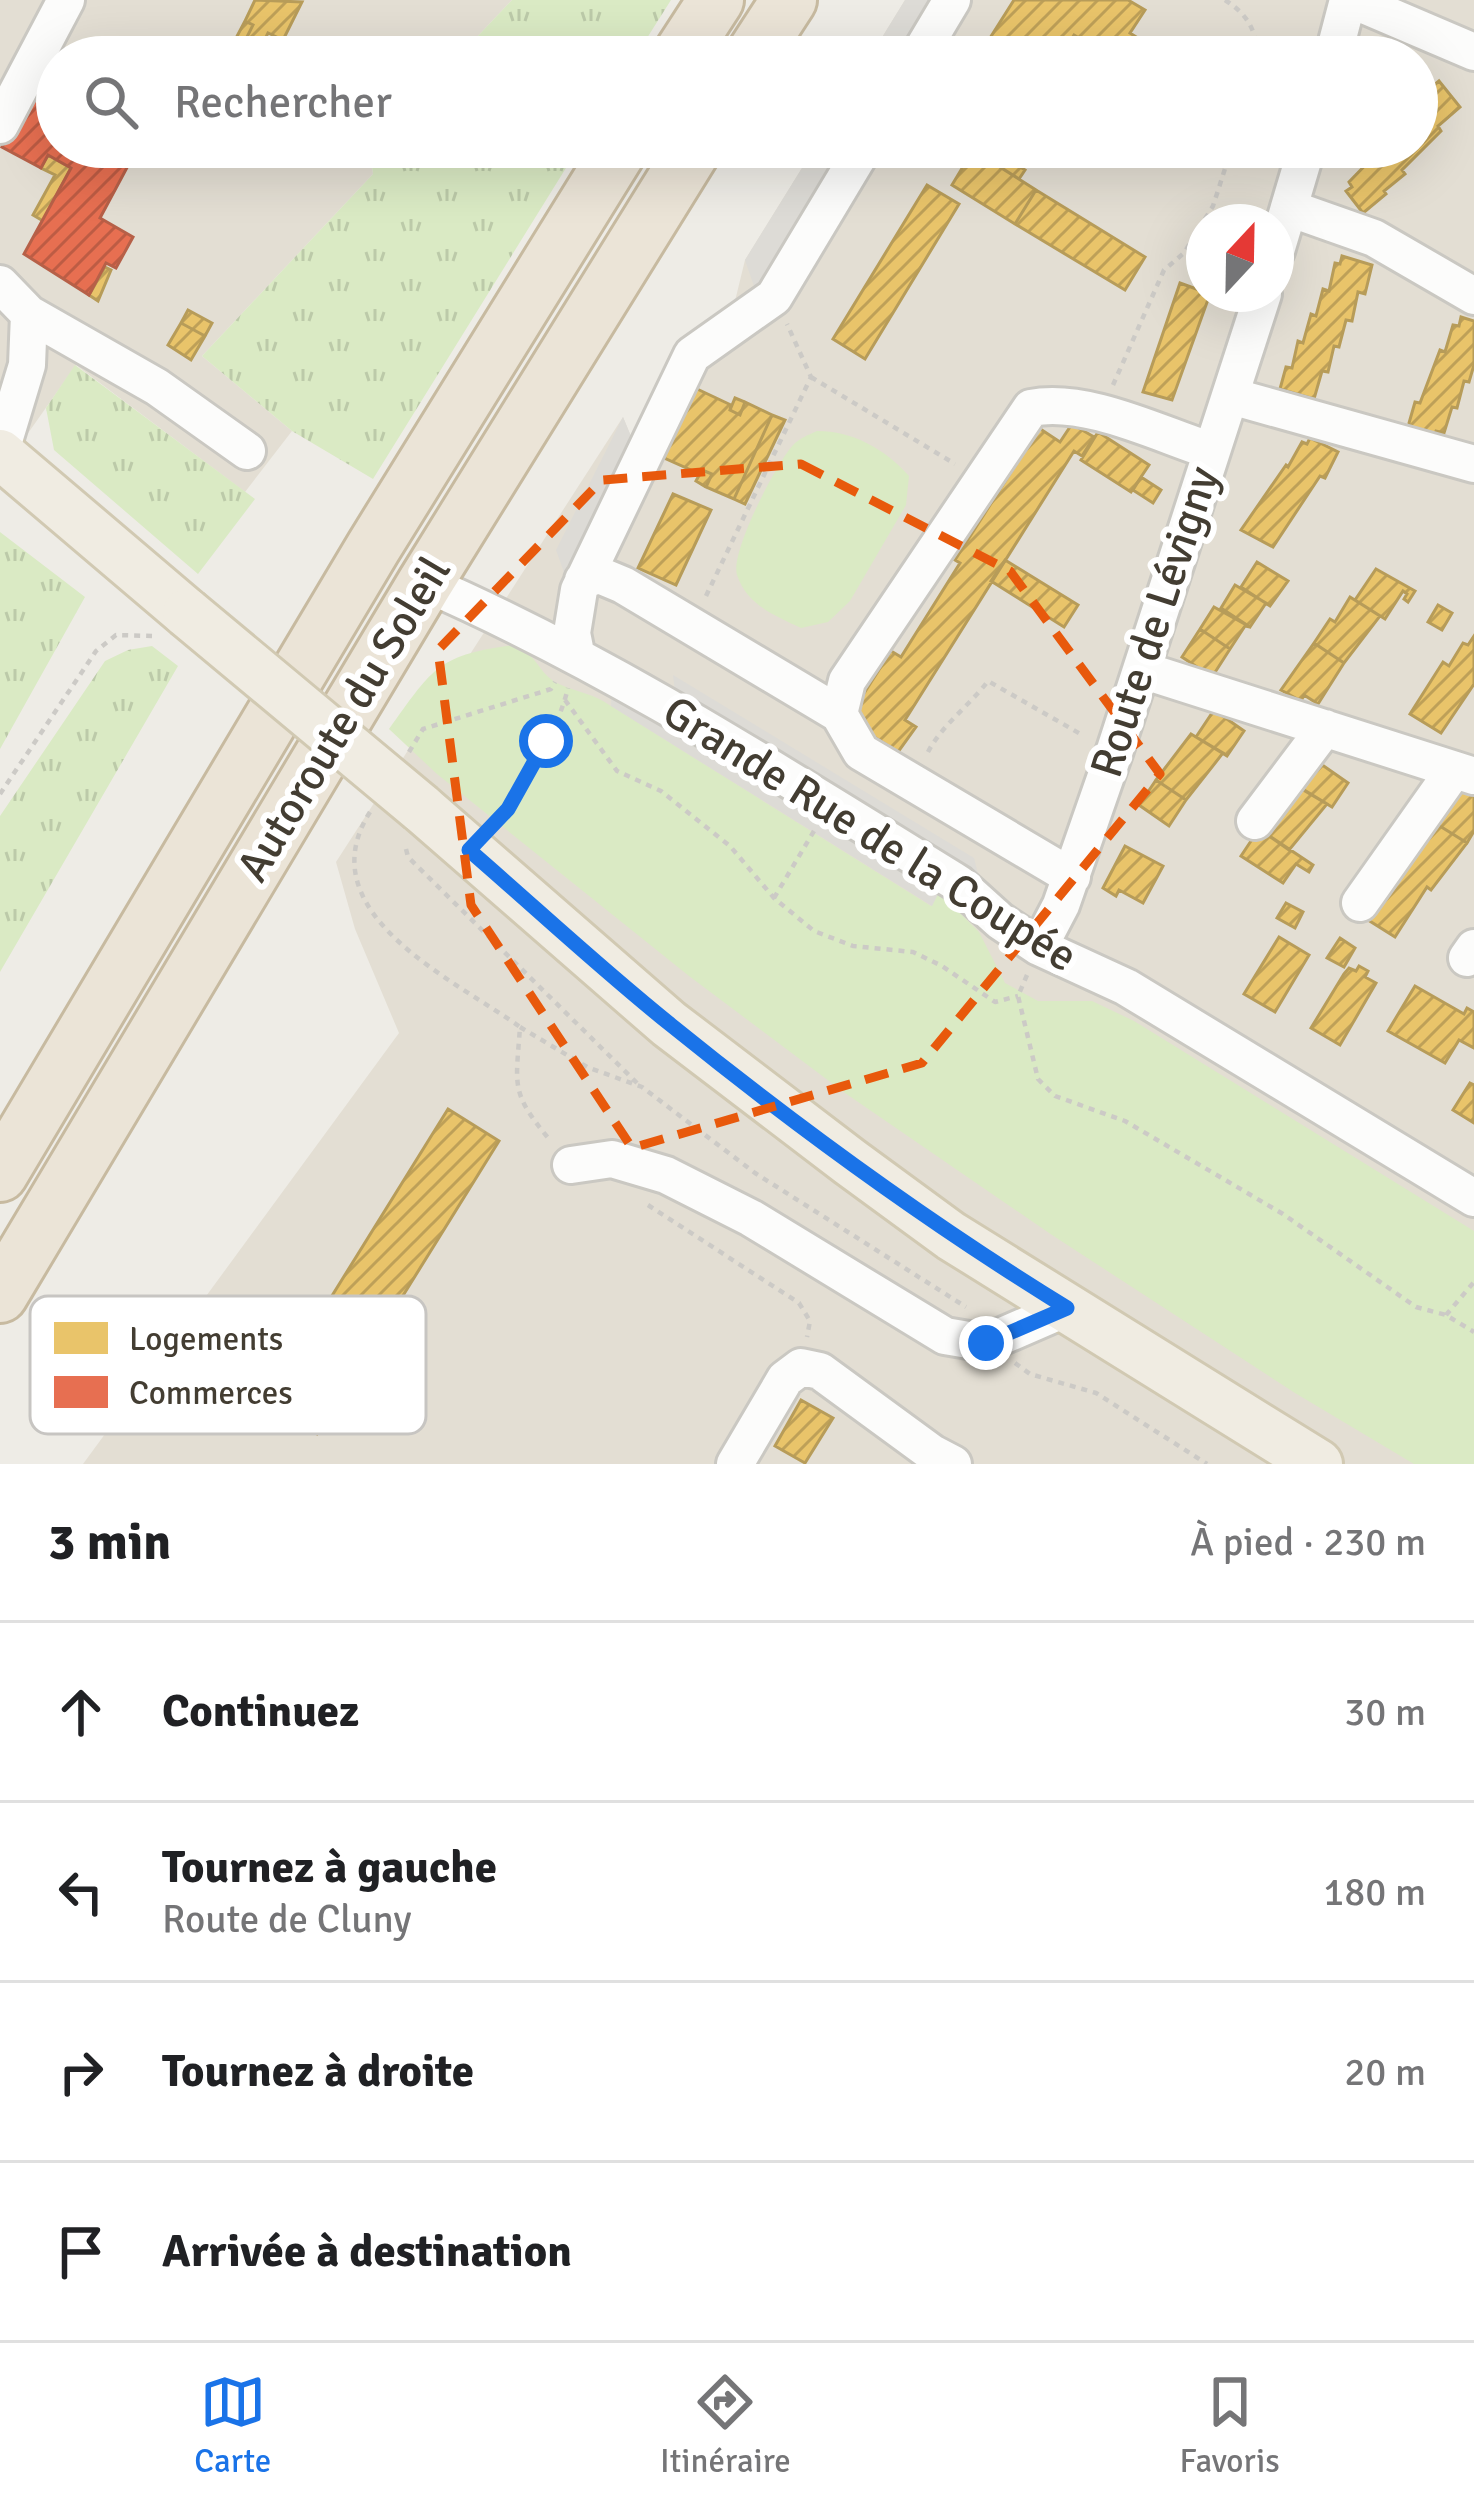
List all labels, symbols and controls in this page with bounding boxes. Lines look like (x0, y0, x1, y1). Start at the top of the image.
search box (36, 36, 1438, 168)
icon: search (78, 69, 144, 135)
text: Rechercher (174, 75, 392, 130)
north arrow (1186, 204, 1294, 312)
street label: Route de Lévigny (1079, 460, 1231, 784)
street label: Autoroute du Soleil (225, 547, 463, 891)
street label: Grande Rue de la Coupée (653, 684, 1087, 984)
route start (519, 714, 573, 768)
legend (30, 1296, 426, 1434)
route end (959, 1316, 1013, 1370)
text: Logements (129, 1319, 283, 1360)
text: Commerces (129, 1373, 293, 1414)
text: 3 min (48, 1511, 171, 1574)
text: À pied · 230 m (1190, 1518, 1426, 1566)
icon: ahead (48, 1679, 114, 1745)
text: Continuez (162, 1684, 359, 1739)
text: 30 m (1344, 1688, 1426, 1736)
text: Tournez à gauche (162, 1840, 497, 1895)
icon: left (48, 1859, 114, 1925)
text: 180 m (1323, 1868, 1426, 1916)
text: Route de Cluny (162, 1895, 411, 1943)
icon: right (48, 2039, 114, 2105)
text: Tournez à droite (162, 2044, 474, 2099)
text: 20 m (1344, 2048, 1426, 2096)
icon: arrive (48, 2219, 114, 2285)
text: Arrivée à destination (162, 2224, 572, 2279)
tab: Carte (194, 2369, 271, 2482)
tab: Itinéraire (660, 2369, 791, 2482)
tab: Favoris (1179, 2369, 1280, 2482)

